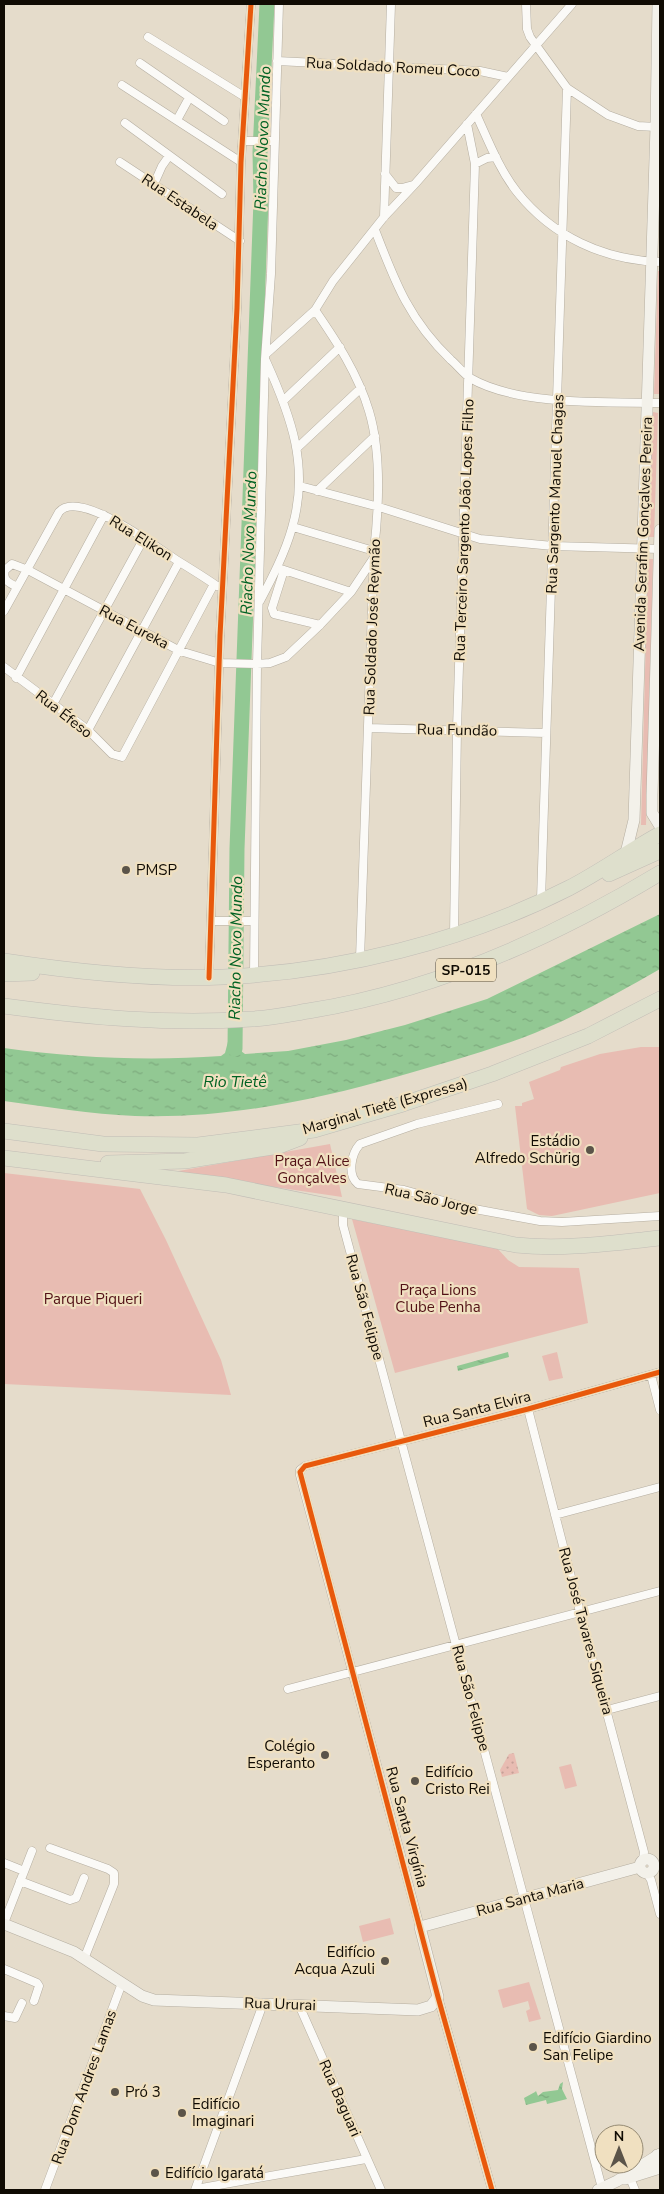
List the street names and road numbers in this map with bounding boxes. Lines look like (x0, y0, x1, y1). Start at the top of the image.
street label: Rua Soldado Romeu Coco (306, 52, 480, 82)
street label: Rua Estabela (138, 169, 222, 235)
street label: Rua Sargento Manuel Chagas (542, 394, 568, 594)
street label: Rua Terceiro Sargento João Lopes Filho (449, 398, 479, 662)
street label: Avenida Serafim Gonçalves Pereira (629, 416, 657, 652)
street label: Rua Elikon (106, 511, 176, 565)
street label: Rua Soldado José Reymão (359, 538, 385, 716)
street label: Rua Eureka (96, 600, 172, 654)
street label: Rua Éfeso (31, 685, 97, 743)
street label: Rua Fundão (417, 719, 497, 741)
road number: SP-015 (436, 958, 496, 982)
street label: Marginal Tietê (Expressa) (300, 1073, 470, 1139)
street label: Rua São Jorge (383, 1179, 479, 1219)
street label: Rua São Felippe (341, 1252, 389, 1362)
street label: Rua Santa Elvira (421, 1386, 533, 1432)
street label: Rua José Tavares Siqueira (554, 1545, 618, 1717)
street label: Rua São Felippe (447, 1643, 495, 1753)
street label: Rua Santa Virgínia (381, 1764, 433, 1890)
street label: Rua Santa Maria (474, 1873, 586, 1921)
street label: Rua Ururai (244, 1993, 316, 2015)
street label: Rua Dom Andres Lamas (47, 2007, 121, 2167)
street label: Rua Baguari (314, 2056, 366, 2140)

